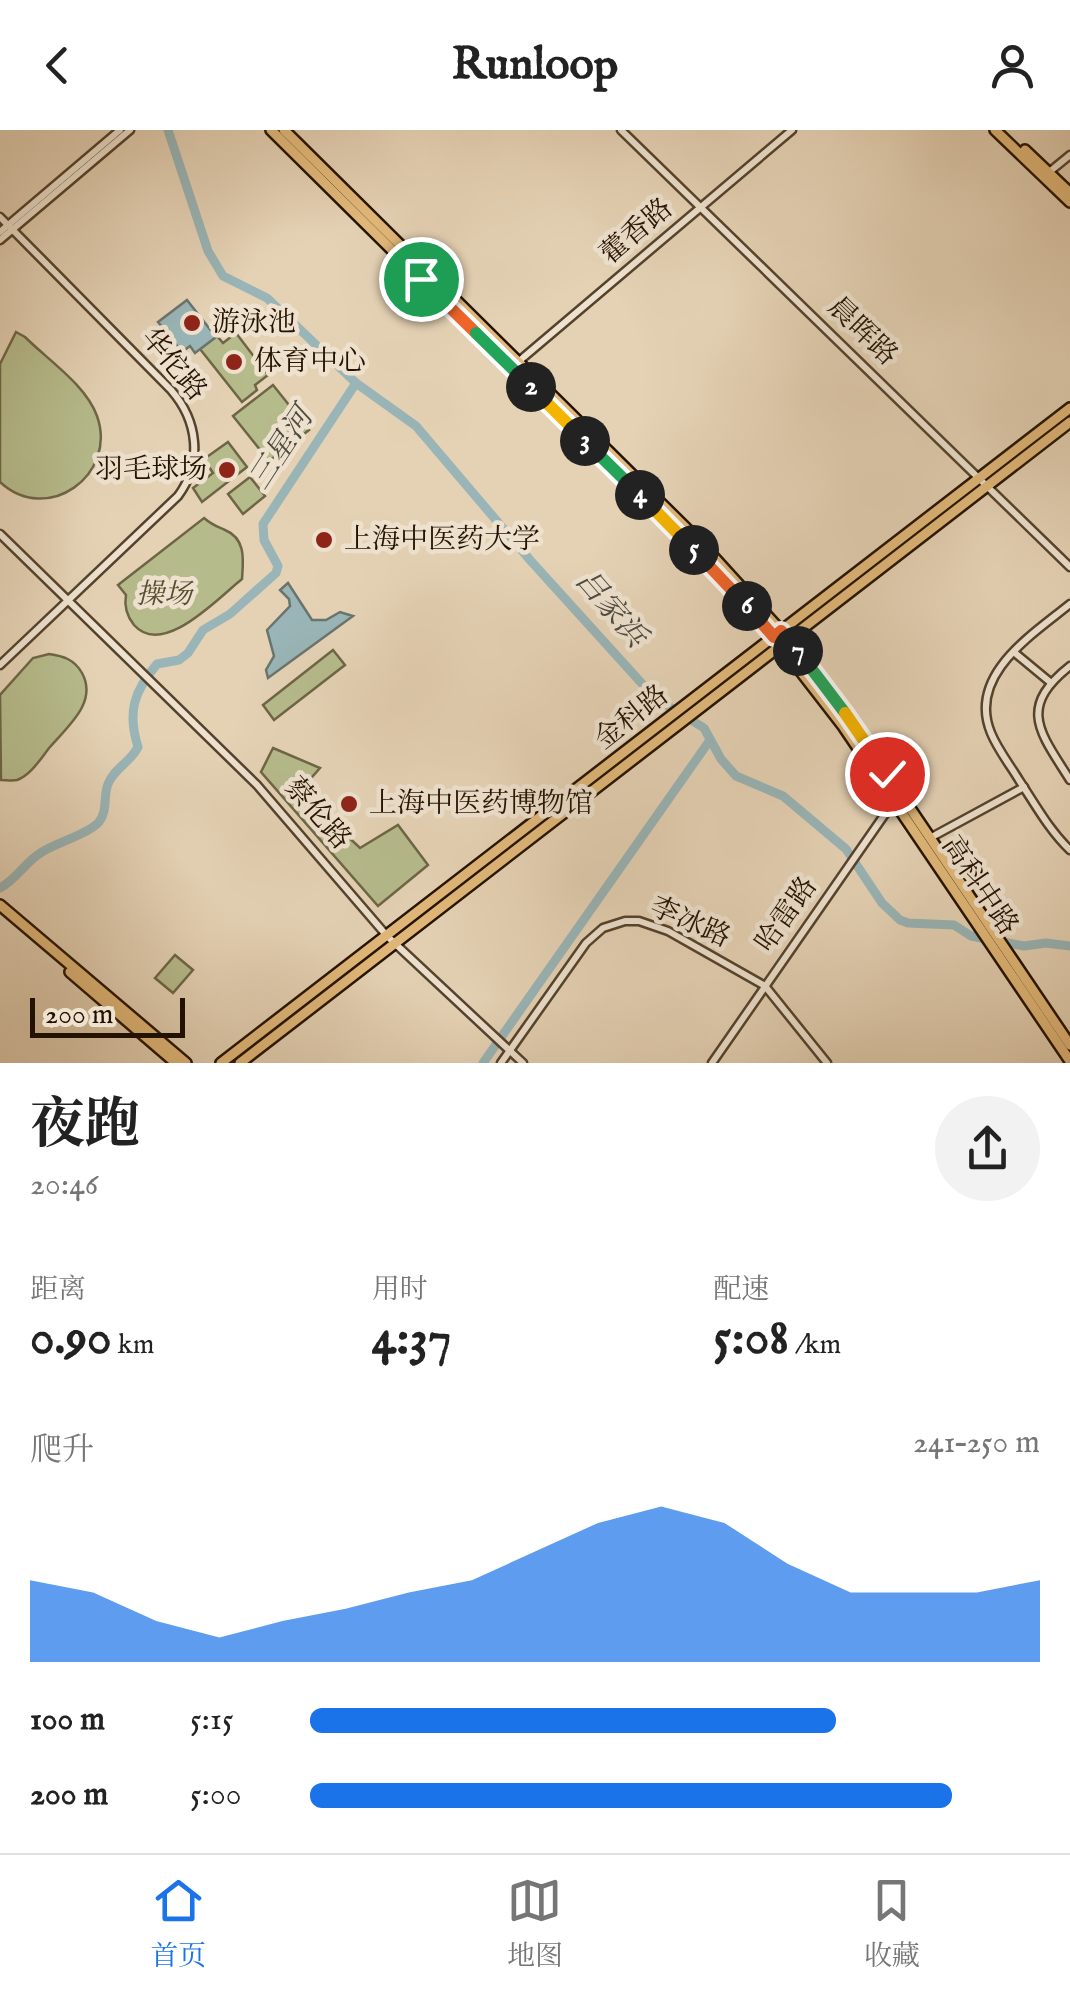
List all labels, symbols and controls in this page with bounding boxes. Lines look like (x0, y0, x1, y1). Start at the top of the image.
text: Runloop (452, 37, 618, 94)
icon: back (30, 38, 85, 93)
icon: person (985, 38, 1040, 93)
street label: 藿香路 (594, 192, 680, 272)
pin (379, 237, 464, 322)
icon: arrive (394, 252, 449, 307)
street label: 晨晖路 (820, 290, 904, 374)
place label: 游泳池 (212, 306, 296, 341)
marker: 游泳池 (181, 312, 203, 334)
street label: 华佗路 (133, 322, 213, 408)
place label: 体育中心 (254, 345, 366, 380)
marker: 体育中心 (223, 351, 245, 373)
pin: 2 (506, 362, 556, 412)
text: 2 (524, 369, 538, 404)
water label: 三星河 (242, 397, 325, 497)
pin: 3 (560, 416, 610, 466)
text: 3 (580, 423, 590, 458)
place label: 羽毛球场 (95, 453, 207, 488)
marker: 羽毛球场 (216, 459, 238, 481)
pin: 4 (615, 470, 665, 520)
text: 4 (633, 477, 647, 512)
place label: 上海中医药大学 (344, 523, 540, 558)
pin: 5 (669, 525, 719, 575)
marker: 上海中医药大学 (313, 529, 335, 551)
text: 5 (689, 532, 699, 567)
water label: 吕家浜 (566, 563, 655, 657)
park label: 操场 (136, 578, 194, 613)
pin: 6 (722, 581, 772, 631)
text: 6 (741, 588, 753, 623)
pin: 7 (773, 626, 823, 676)
text: 7 (791, 633, 805, 668)
street label: 金科路 (588, 678, 676, 758)
pin (845, 732, 930, 817)
icon: check (860, 747, 915, 802)
street label: 蔡伦路 (276, 771, 358, 857)
place label: 上海中医药博物馆 (369, 787, 593, 822)
marker: 上海中医药博物馆 (338, 793, 360, 815)
street label: 高科中路 (933, 830, 1025, 942)
street label: 哈雷路 (749, 871, 825, 959)
street label: 李冰路 (645, 890, 735, 956)
scale bar (30, 993, 185, 1038)
text: 200 m (45, 998, 113, 1033)
text: 夜跑 (30, 1092, 140, 1162)
button: share (935, 1096, 1040, 1201)
text: 20:46 (30, 1165, 98, 1206)
text: 距离 (30, 1273, 86, 1308)
text: 用时 (372, 1273, 428, 1308)
text: 配速 (713, 1273, 769, 1308)
text: 0.90 (30, 1308, 112, 1371)
text: 4:37 (372, 1308, 451, 1371)
text: 5:08 (713, 1308, 789, 1371)
text: km (112, 1328, 154, 1363)
text: /km (789, 1328, 841, 1363)
text: 241–250 m (913, 1423, 1040, 1464)
text: 爬升 (30, 1431, 94, 1472)
text: 100 m (30, 1700, 105, 1741)
text: 5:15 (190, 1700, 234, 1741)
text: 200 m (30, 1775, 108, 1816)
text: 5:00 (190, 1775, 241, 1816)
tab: 首页 (150, 1873, 206, 1975)
tab: 地图 (507, 1873, 563, 1975)
tab: 收藏 (864, 1873, 920, 1975)

